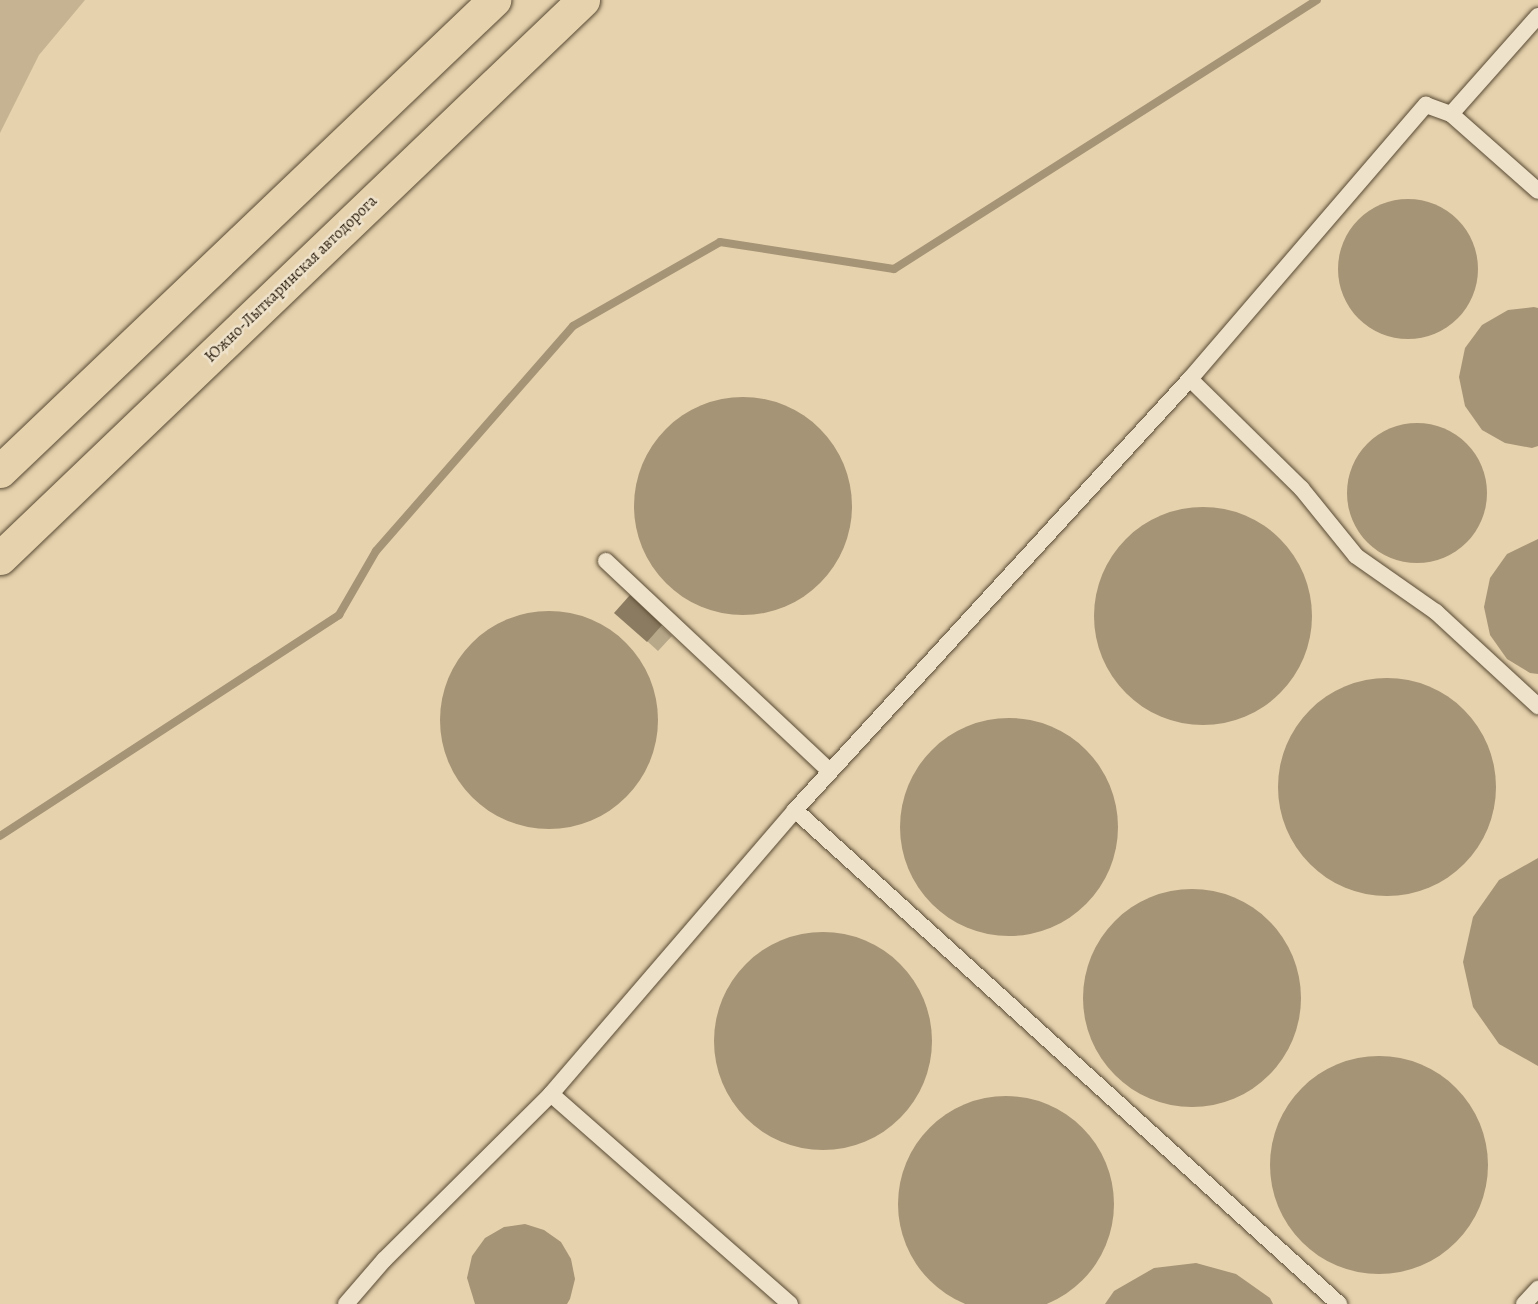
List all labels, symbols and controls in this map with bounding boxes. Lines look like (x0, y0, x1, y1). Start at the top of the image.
street label: Южно-Лыткаринская автодорога (201, 192, 381, 366)

